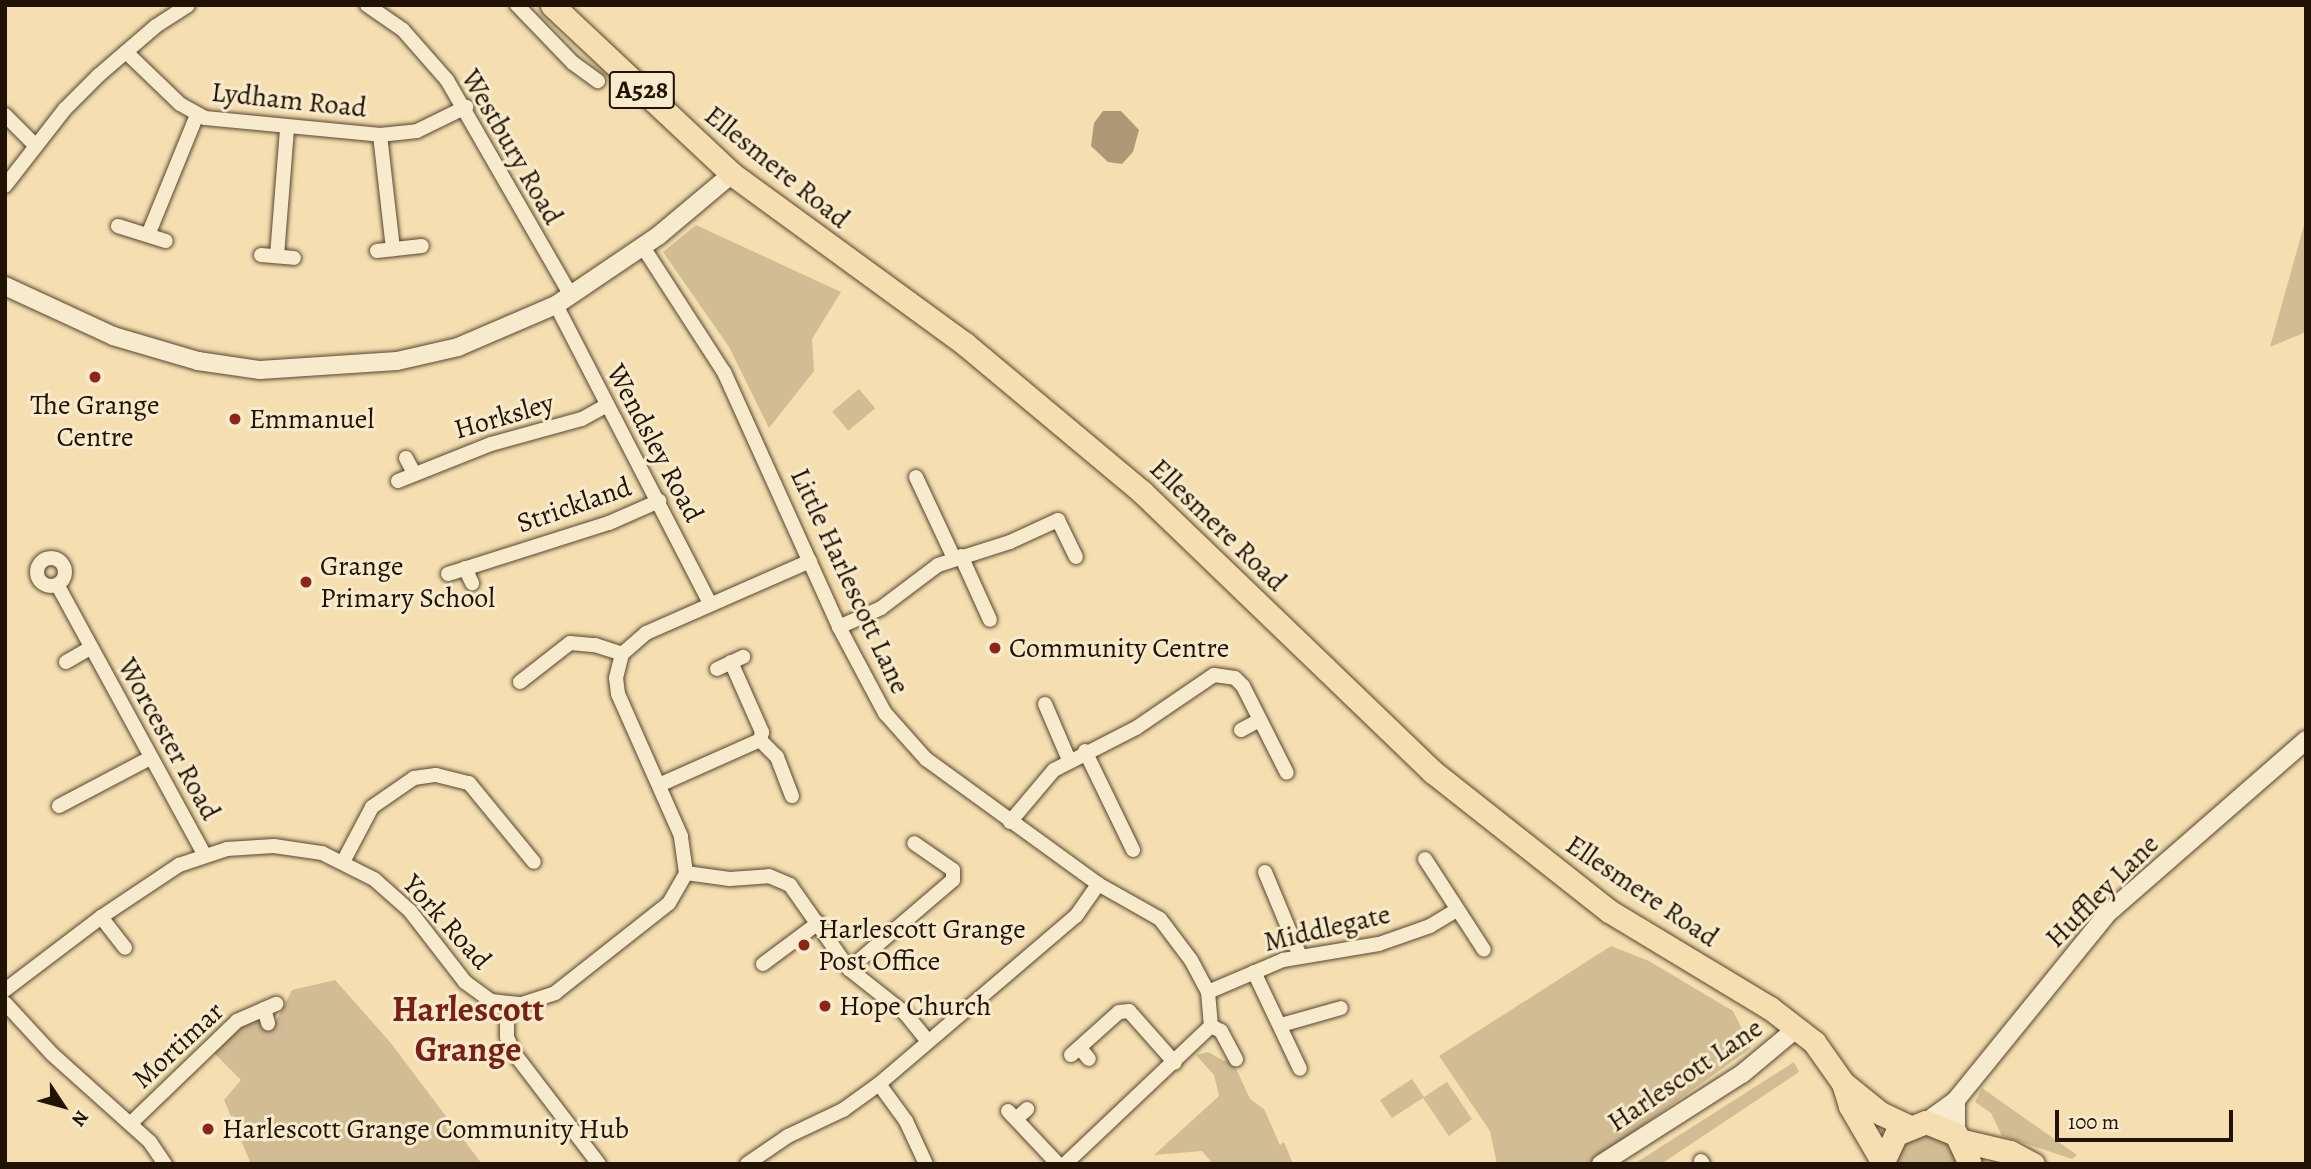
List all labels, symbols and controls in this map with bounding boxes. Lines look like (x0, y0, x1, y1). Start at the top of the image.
street label: Westbury Road (454, 63, 570, 231)
road number: A528 (609, 68, 675, 113)
street label: Lydham Road (210, 75, 368, 125)
street label: Ellesmere Road (698, 98, 856, 236)
street label: Wendsley Road (599, 358, 711, 528)
marker: The Grange Centre (87, 369, 103, 385)
street label: Horksley (450, 386, 558, 446)
place label: The Grange Centre (30, 388, 160, 454)
place label: Emmanuel (249, 402, 374, 436)
marker: Emmanuel (227, 411, 243, 427)
street label: Ellesmere Road (1143, 452, 1293, 598)
street label: Little Harlescott Lane (783, 463, 917, 699)
street label: Strickland (512, 470, 636, 540)
place label: Grange Primary School (320, 549, 495, 615)
marker: Grange Primary School (298, 574, 314, 590)
place label: Community Centre (1009, 631, 1229, 665)
marker: Community Centre (987, 640, 1003, 656)
street label: Worcester Road (111, 652, 227, 826)
street label: Huffley Lane (2038, 827, 2166, 955)
street label: Ellesmere Road (1559, 828, 1725, 954)
street label: York Road (396, 868, 498, 976)
street label: Middlegate (1260, 897, 1394, 959)
place label: Harlescott Grange Post Office (818, 912, 1026, 978)
marker: Harlescott Grange Post Office (796, 937, 812, 953)
district label: Harlescott Grange (392, 988, 544, 1070)
place label: Hope Church (839, 989, 991, 1023)
street label: Mortimar (126, 995, 230, 1095)
marker: Hope Church (817, 998, 833, 1014)
street label: Harlescott Lane (1601, 1011, 1769, 1139)
north arrow (28, 1071, 98, 1141)
scale bar (2059, 1096, 2238, 1140)
text: N (65, 1105, 95, 1132)
text: 100 m (2068, 1108, 2119, 1136)
place label: Harlescott Grange Community Hub (222, 1112, 629, 1146)
marker: Harlescott Grange Community Hub (200, 1121, 216, 1137)

